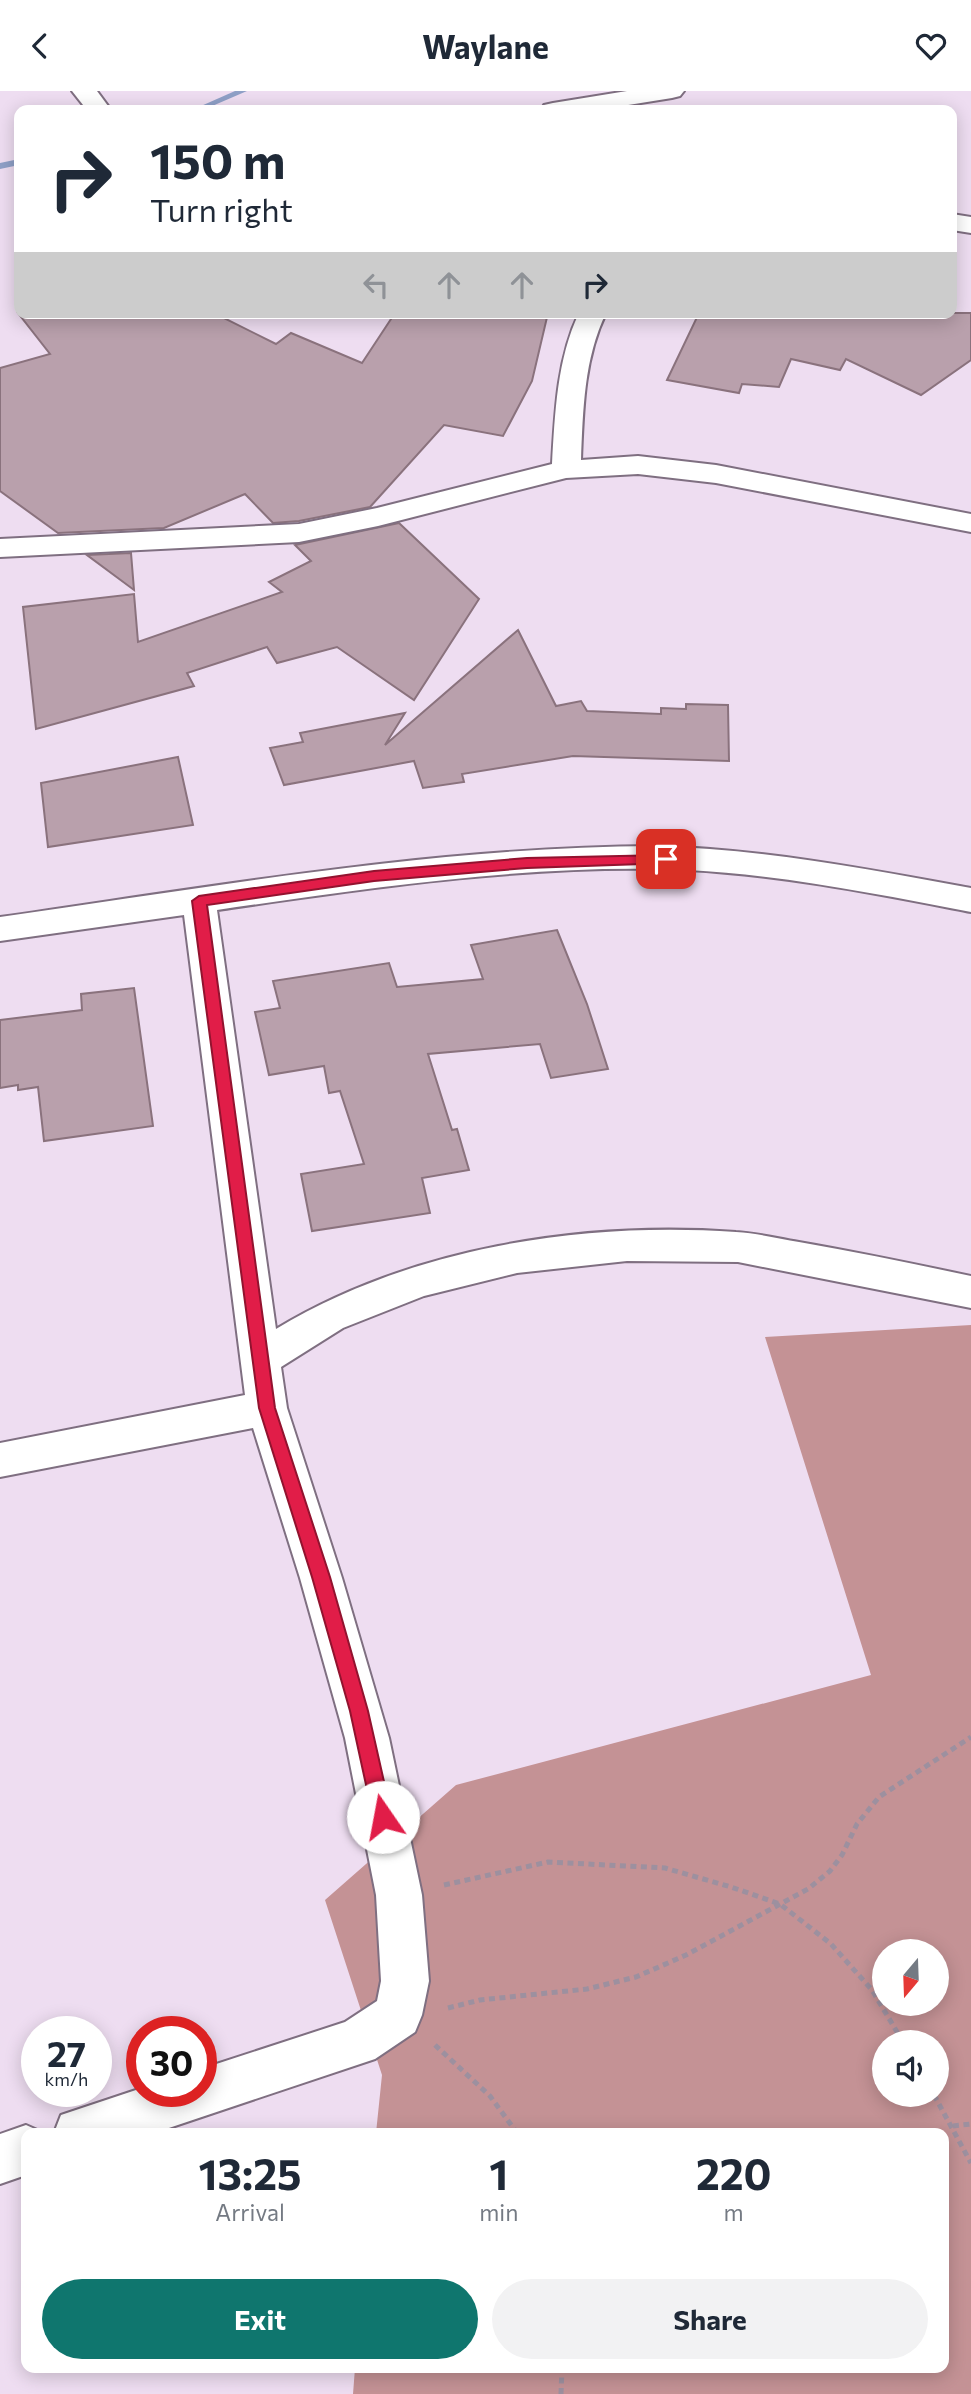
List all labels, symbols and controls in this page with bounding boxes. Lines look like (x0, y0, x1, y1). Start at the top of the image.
text: Waylane (422, 26, 549, 66)
icon: back (21, 27, 59, 65)
icon: heart (912, 27, 950, 65)
text: 150 m (150, 129, 285, 189)
icon: right (35, 133, 126, 224)
text: Turn right (150, 189, 293, 229)
icon: left (357, 266, 395, 304)
icon: ahead (430, 266, 468, 304)
icon: ahead (503, 266, 541, 304)
icon: right (576, 266, 614, 304)
pin (636, 829, 696, 889)
icon: arrive (647, 840, 685, 878)
position arrow (346, 1780, 420, 1854)
north arrow (872, 1939, 948, 2016)
map controls (872, 1939, 949, 2107)
speed limit sign: 30 (126, 2016, 217, 2107)
button: sound (872, 2030, 949, 2107)
text: 27 (47, 2031, 86, 2074)
text: km/h (45, 2068, 88, 2090)
text: 13:25 (199, 2147, 302, 2199)
text: 1 (489, 2147, 508, 2199)
text: 220 (696, 2147, 771, 2199)
text: Arrival (215, 2198, 285, 2226)
text: min (479, 2198, 518, 2226)
text: m (724, 2198, 744, 2226)
button: Exit (42, 2279, 478, 2359)
button: Share (492, 2279, 928, 2359)

